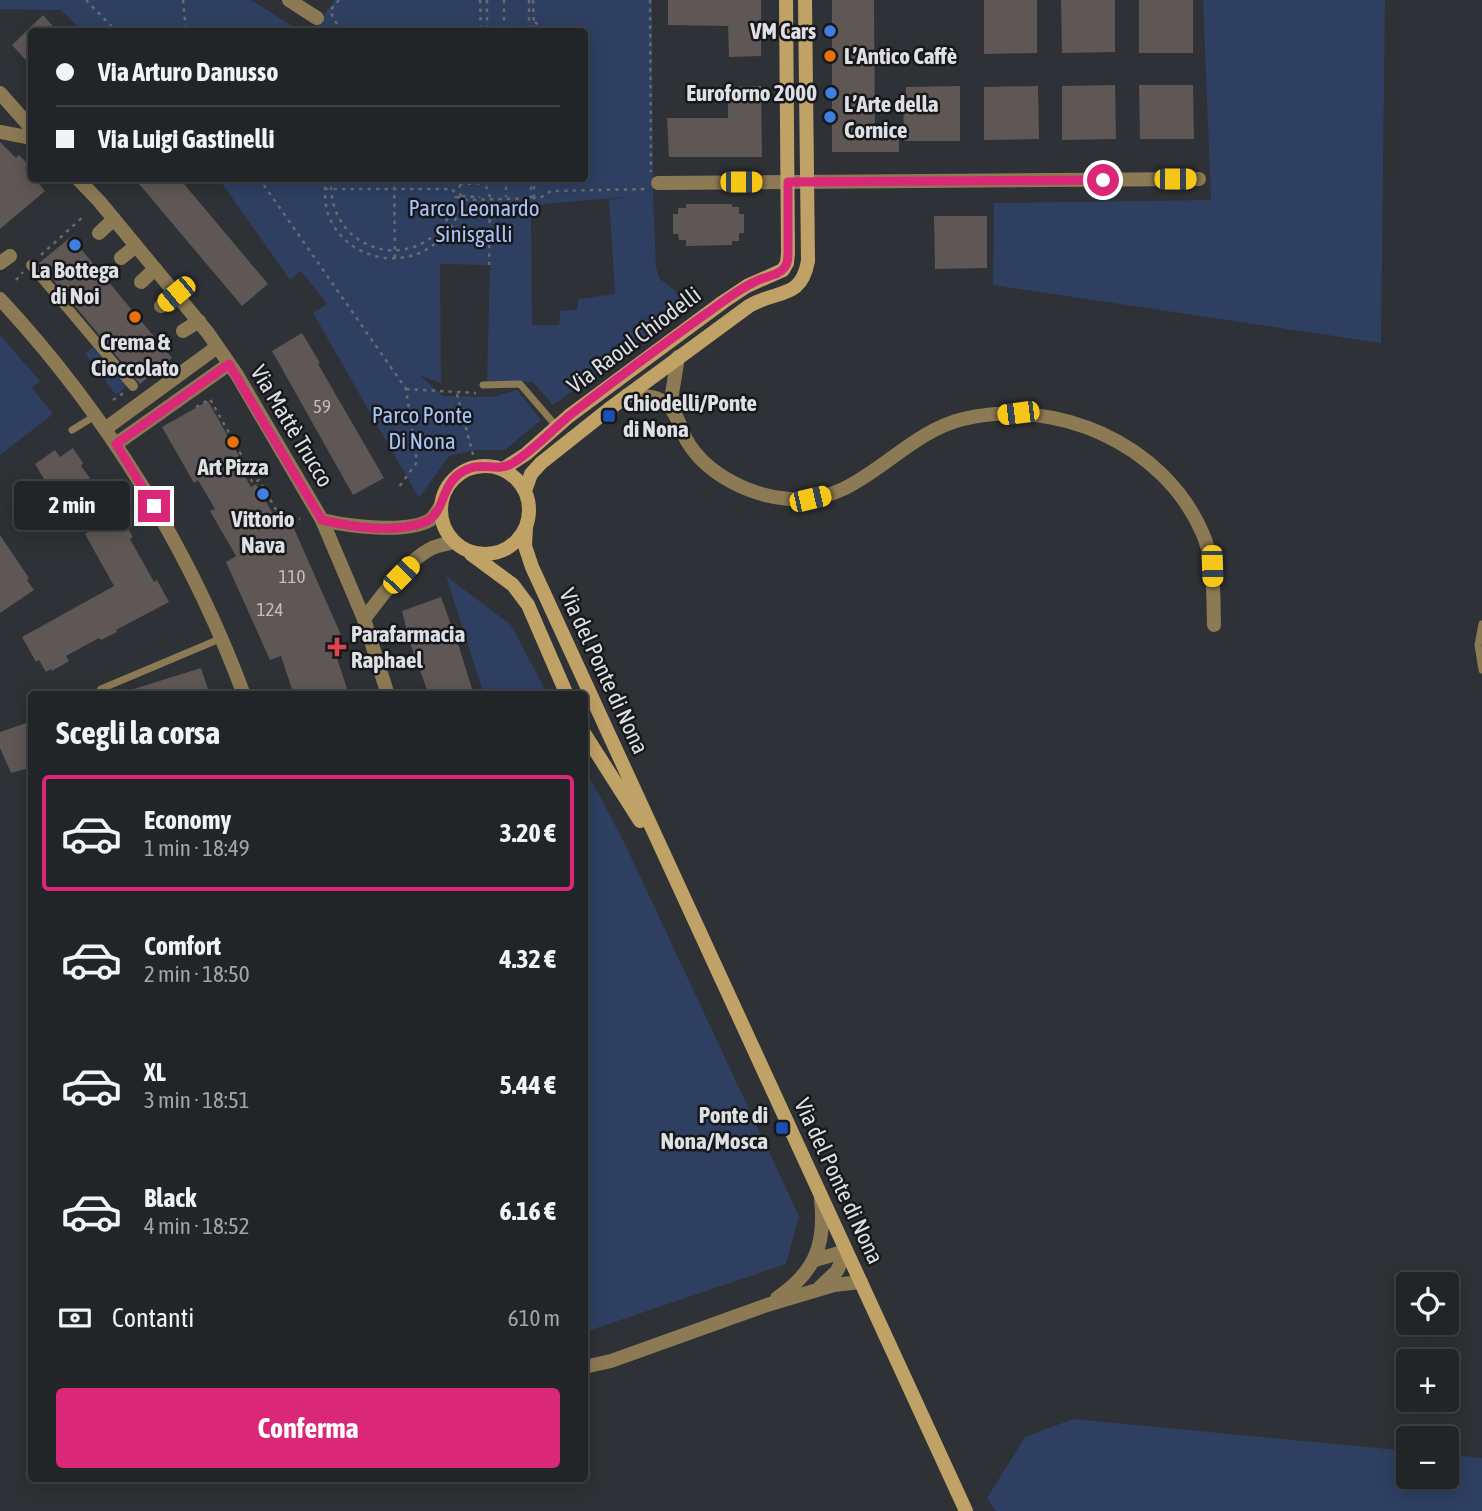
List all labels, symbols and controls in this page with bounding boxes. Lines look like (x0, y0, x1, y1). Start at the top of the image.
place label: VM Cars (749, 18, 816, 44)
marker: VM Cars (822, 23, 838, 39)
place label: L’Antico Caffè (844, 43, 957, 69)
marker: L’Antico Caffè (822, 48, 838, 64)
text: Via Arturo Danusso (98, 57, 278, 87)
place label: Euroforno 2000 (686, 80, 817, 106)
marker: Euroforno 2000 (823, 85, 839, 101)
place label: L’Arte della Cornice (844, 91, 939, 143)
marker: L’Arte della Cornice (822, 109, 838, 125)
text: Via Luigi Gastinelli (98, 124, 274, 154)
route start (1087, 164, 1119, 196)
car (1155, 169, 1197, 190)
car (721, 172, 763, 193)
park label: Parco Leonardo Sinisgalli (408, 195, 540, 247)
marker: La Bottega di Noi (67, 237, 83, 253)
place label: La Bottega di Noi (31, 257, 119, 309)
car (154, 272, 199, 316)
street label: Via Raoul Chiodelli (562, 281, 706, 399)
marker: Crema & Cioccolato (127, 309, 143, 325)
place label: Crema & Cioccolato (91, 329, 179, 381)
street label: Via Mattè Trucco (245, 360, 339, 492)
place label: Chiodelli/Ponte di Nona (623, 390, 757, 442)
house number: 59 (313, 395, 331, 417)
car (996, 400, 1041, 426)
park label: Parco Ponte Di Nona (372, 402, 472, 454)
marker: Chiodelli/Ponte di Nona (601, 408, 617, 424)
marker: Art Pizza (225, 434, 241, 450)
place label: Art Pizza (196, 454, 269, 480)
callout: 2 min (14, 482, 130, 530)
car (788, 484, 833, 514)
marker: Vittorio Nava (255, 486, 271, 502)
route end (138, 490, 170, 522)
text: 2 min (49, 492, 95, 518)
place label: Vittorio Nava (230, 506, 295, 558)
car (1201, 545, 1224, 587)
car (379, 553, 424, 597)
house number: 110 (279, 565, 305, 587)
street label: Via del Ponte di Nona (554, 584, 654, 758)
house number: 124 (257, 598, 283, 620)
place label: Parafarmacia Raphael (351, 621, 465, 673)
marker: Parafarmacia Raphael (329, 639, 345, 655)
text: Scegli la corsa (56, 714, 220, 751)
icon: car (60, 802, 123, 865)
text: Economy (144, 805, 231, 835)
text: 3.20 € (499, 818, 556, 848)
text: 1 min · 18:49 (144, 835, 250, 861)
icon: car (60, 928, 123, 991)
text: Comfort (144, 931, 221, 961)
text: 4.32 € (499, 944, 556, 974)
text: 2 min · 18:50 (144, 961, 250, 987)
icon: car (60, 1054, 123, 1117)
text: XL (144, 1057, 166, 1087)
text: 5.44 € (499, 1070, 556, 1100)
text: 3 min · 18:51 (144, 1087, 250, 1113)
street label: Via del Ponte di Nona (789, 1094, 889, 1268)
place label: Ponte di Nona/Mosca (660, 1102, 768, 1154)
marker: Ponte di Nona/Mosca (774, 1120, 790, 1136)
icon: car (60, 1180, 123, 1243)
text: Black (144, 1183, 196, 1213)
text: 6.16 € (499, 1196, 556, 1226)
text: 4 min · 18:52 (144, 1213, 250, 1239)
map controls (1396, 1272, 1459, 1489)
button: locate (1396, 1272, 1459, 1335)
icon: cash (56, 1299, 94, 1337)
text: Contanti (112, 1303, 194, 1333)
text: 610 m (508, 1305, 560, 1331)
button: + (1396, 1349, 1459, 1412)
button: Conferma (56, 1388, 560, 1468)
button: − (1396, 1426, 1459, 1489)

